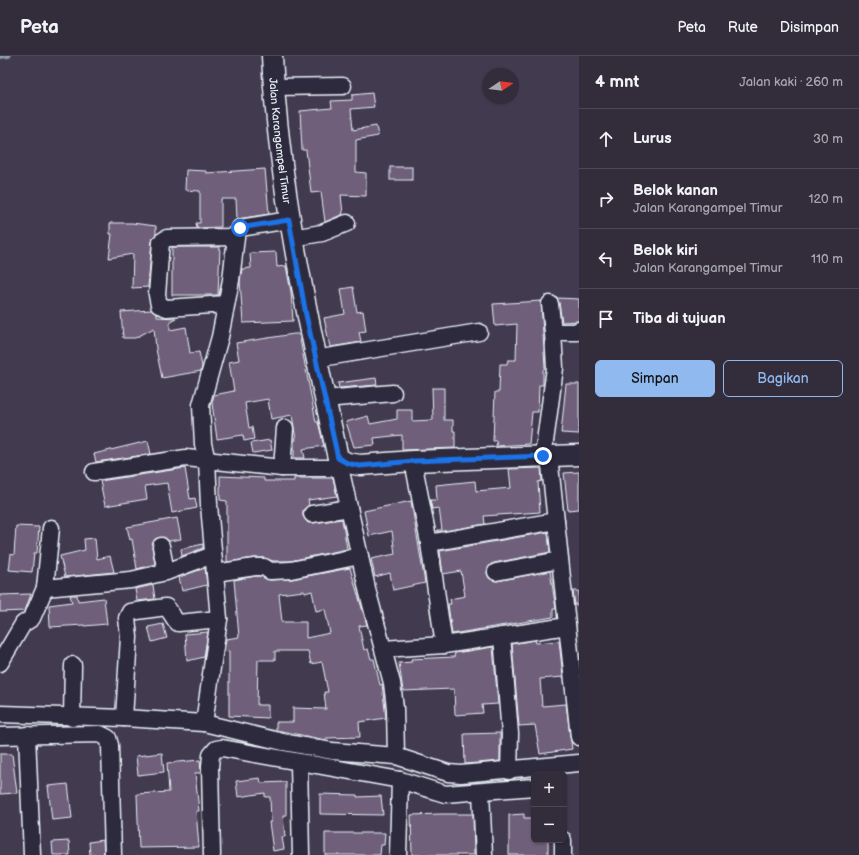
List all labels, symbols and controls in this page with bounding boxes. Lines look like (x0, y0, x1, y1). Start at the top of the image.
text: Peta (20, 16, 59, 39)
text: Peta (677, 19, 706, 36)
text: Rute (728, 19, 758, 36)
text: Disimpan (780, 19, 839, 36)
north arrow (483, 68, 519, 104)
text: 4 mnt (595, 72, 639, 92)
text: Jalan kaki · 260 m (739, 74, 843, 90)
street label: Jalan Karangampel Timur (267, 77, 294, 205)
icon: ahead (595, 128, 617, 150)
text: Lurus (633, 129, 672, 148)
text: 30 m (813, 131, 843, 147)
text: Belok kanan (633, 181, 718, 200)
icon: right (595, 188, 617, 210)
text: 120 m (808, 191, 843, 207)
text: Jalan Karangampel Timur (633, 200, 783, 216)
route start (231, 219, 249, 237)
text: Belok kiri (633, 241, 698, 260)
icon: left (595, 248, 617, 270)
text: 110 m (811, 251, 843, 267)
text: Jalan Karangampel Timur (633, 260, 783, 276)
icon: arrive (595, 308, 617, 330)
text: Tiba di tujuan (633, 309, 726, 328)
button: Simpan (595, 360, 715, 397)
button: Bagikan (723, 360, 843, 397)
route end (534, 447, 552, 465)
map controls (531, 771, 567, 843)
button: + (531, 771, 567, 807)
button: − (531, 807, 567, 843)

